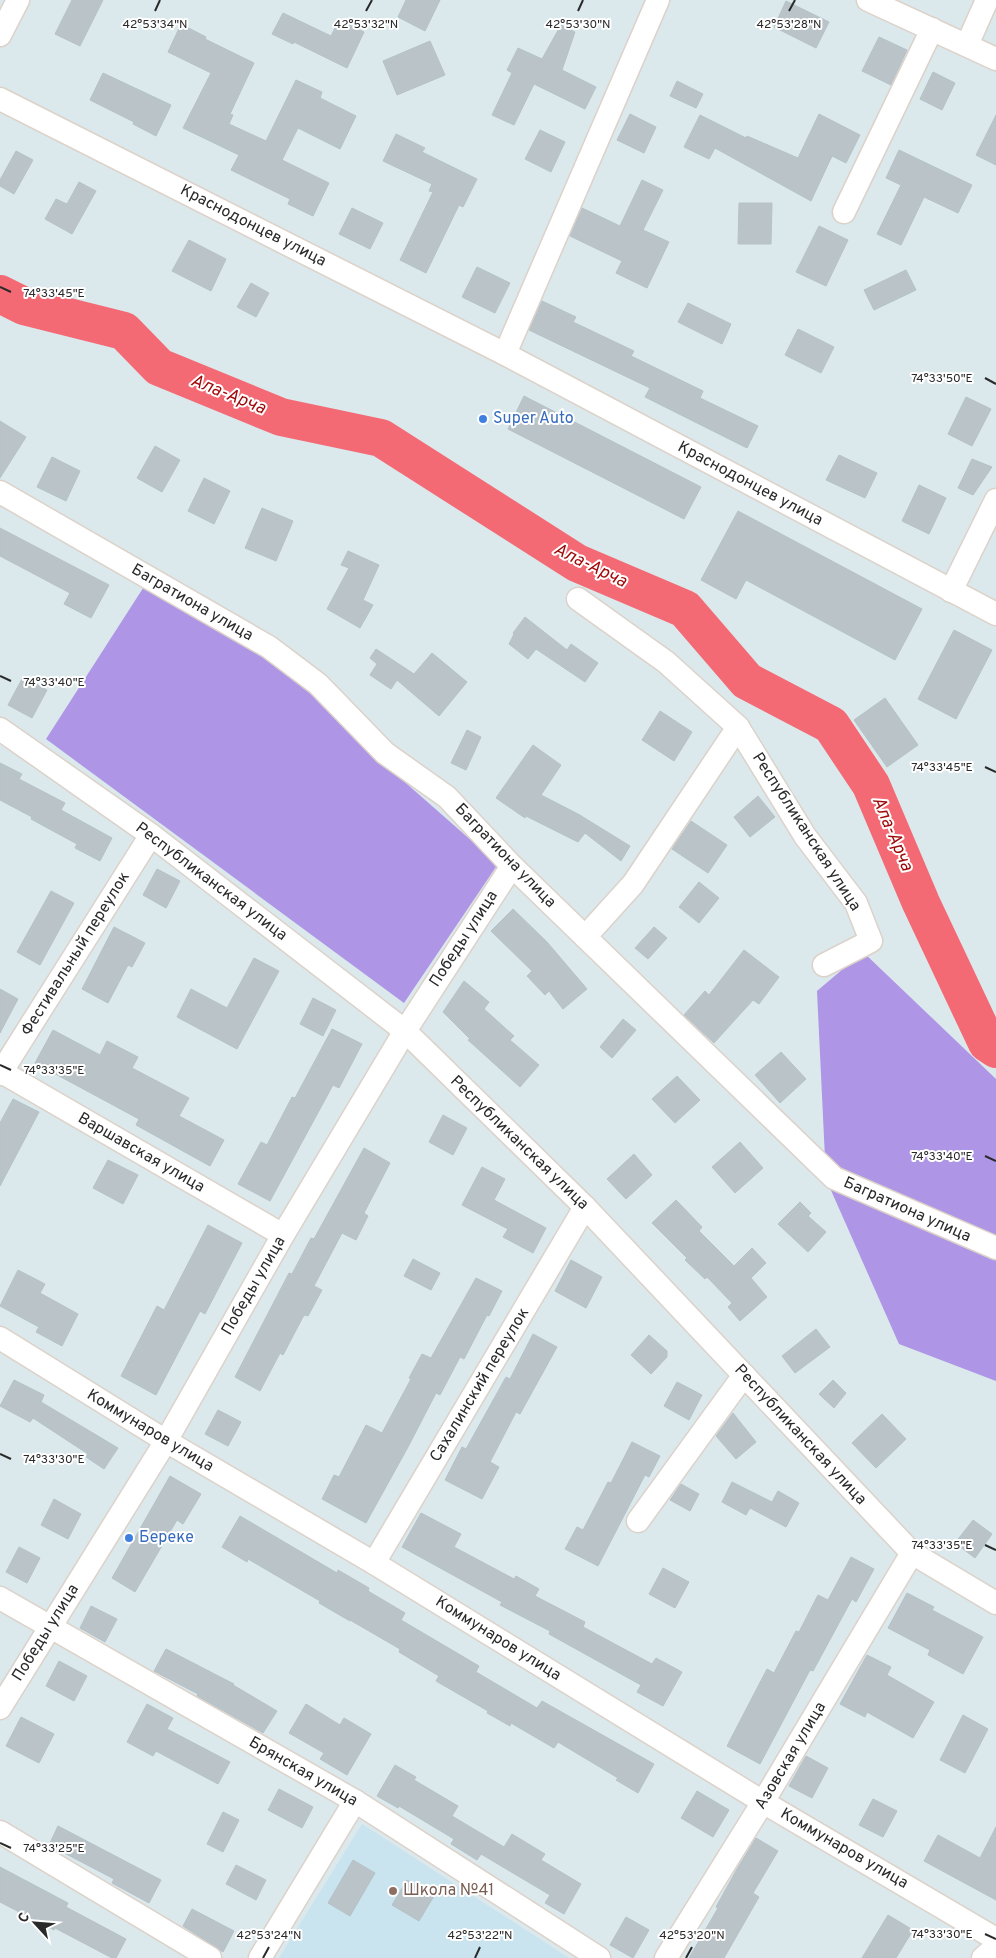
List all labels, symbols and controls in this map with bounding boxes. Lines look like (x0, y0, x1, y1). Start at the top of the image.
text: 42°53'34"N (123, 17, 187, 33)
text: 42°53'32"N (334, 17, 398, 33)
text: 42°53'30"N (545, 17, 611, 33)
text: 42°53'28"N (757, 17, 821, 33)
street label: Краснодонцев улица (177, 180, 329, 272)
text: 74°33'45"E (23, 286, 85, 302)
water label: Ала-Арча (187, 370, 269, 421)
text: 74°33'50"E (911, 371, 973, 387)
place label: Super Auto (493, 409, 574, 429)
marker: Super Auto (477, 413, 489, 425)
street label: Краснодонцев улица (674, 437, 826, 531)
water label: Ала-Арча (550, 538, 631, 594)
street label: Багратиона улица (128, 560, 256, 646)
text: 74°33'40"E (23, 675, 85, 691)
street label: Республиканская улица (747, 749, 865, 915)
text: 74°33'45"E (911, 760, 973, 776)
water label: Ала-Арча (866, 793, 918, 875)
street label: Багратиона улица (450, 800, 560, 912)
street label: Республиканская улица (131, 818, 291, 946)
street label: Фестивальный переулок (17, 868, 135, 1040)
street label: Победы улица (425, 887, 503, 991)
text: 74°33'35"E (23, 1063, 85, 1079)
street label: Республиканская улица (446, 1072, 592, 1214)
street label: Варшавская улица (74, 1109, 208, 1197)
text: 74°33'40"E (911, 1149, 973, 1165)
street label: Багратиона улица (840, 1173, 974, 1247)
street label: Победы улица (218, 1233, 290, 1339)
street label: Сахалинский переулок (426, 1304, 534, 1466)
street label: Республиканская улица (730, 1361, 870, 1509)
street label: Коммунаров улица (83, 1385, 217, 1477)
text: 74°33'30"E (23, 1452, 85, 1468)
place label: Береке (139, 1528, 194, 1548)
marker: Береке (123, 1532, 135, 1544)
text: 74°33'35"E (911, 1538, 973, 1554)
street label: Победы улица (8, 1581, 84, 1685)
street label: Коммунаров улица (431, 1592, 565, 1686)
street label: Азовская улица (751, 1699, 831, 1813)
street label: Брянская улица (245, 1733, 361, 1811)
street label: Коммунаров улица (776, 1804, 912, 1894)
text: 74°33'25"E (23, 1841, 85, 1857)
place label: Школа №41 (403, 1881, 494, 1901)
marker: Школа №41 (387, 1885, 399, 1897)
north arrow (10, 1898, 60, 1948)
text: С (15, 1910, 34, 1926)
text: 74°33'30"E (911, 1927, 973, 1943)
text: 42°53'24"N (237, 1928, 301, 1944)
text: 42°53'22"N (448, 1928, 512, 1944)
text: 42°53'20"N (659, 1928, 725, 1944)

